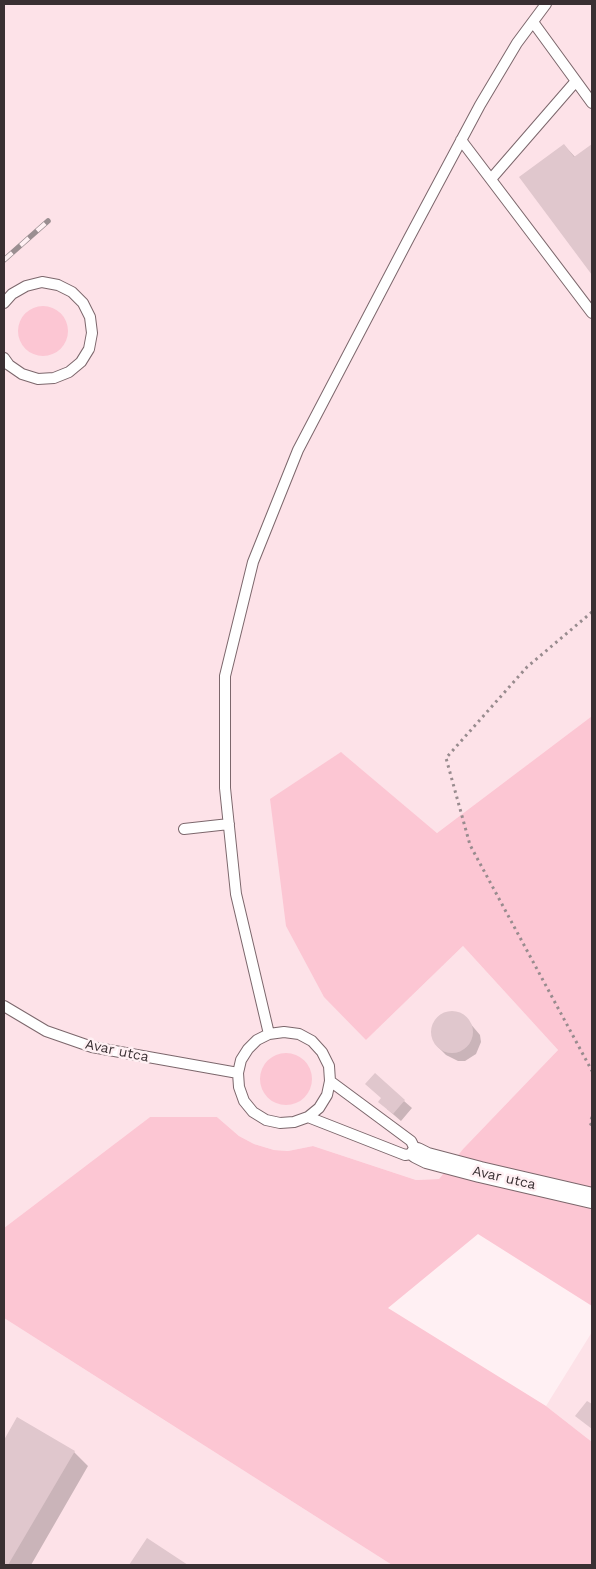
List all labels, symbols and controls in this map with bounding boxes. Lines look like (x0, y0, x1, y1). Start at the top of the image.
street label: Avar utca (84, 1036, 150, 1066)
street label: Avar utca (471, 1163, 537, 1193)

